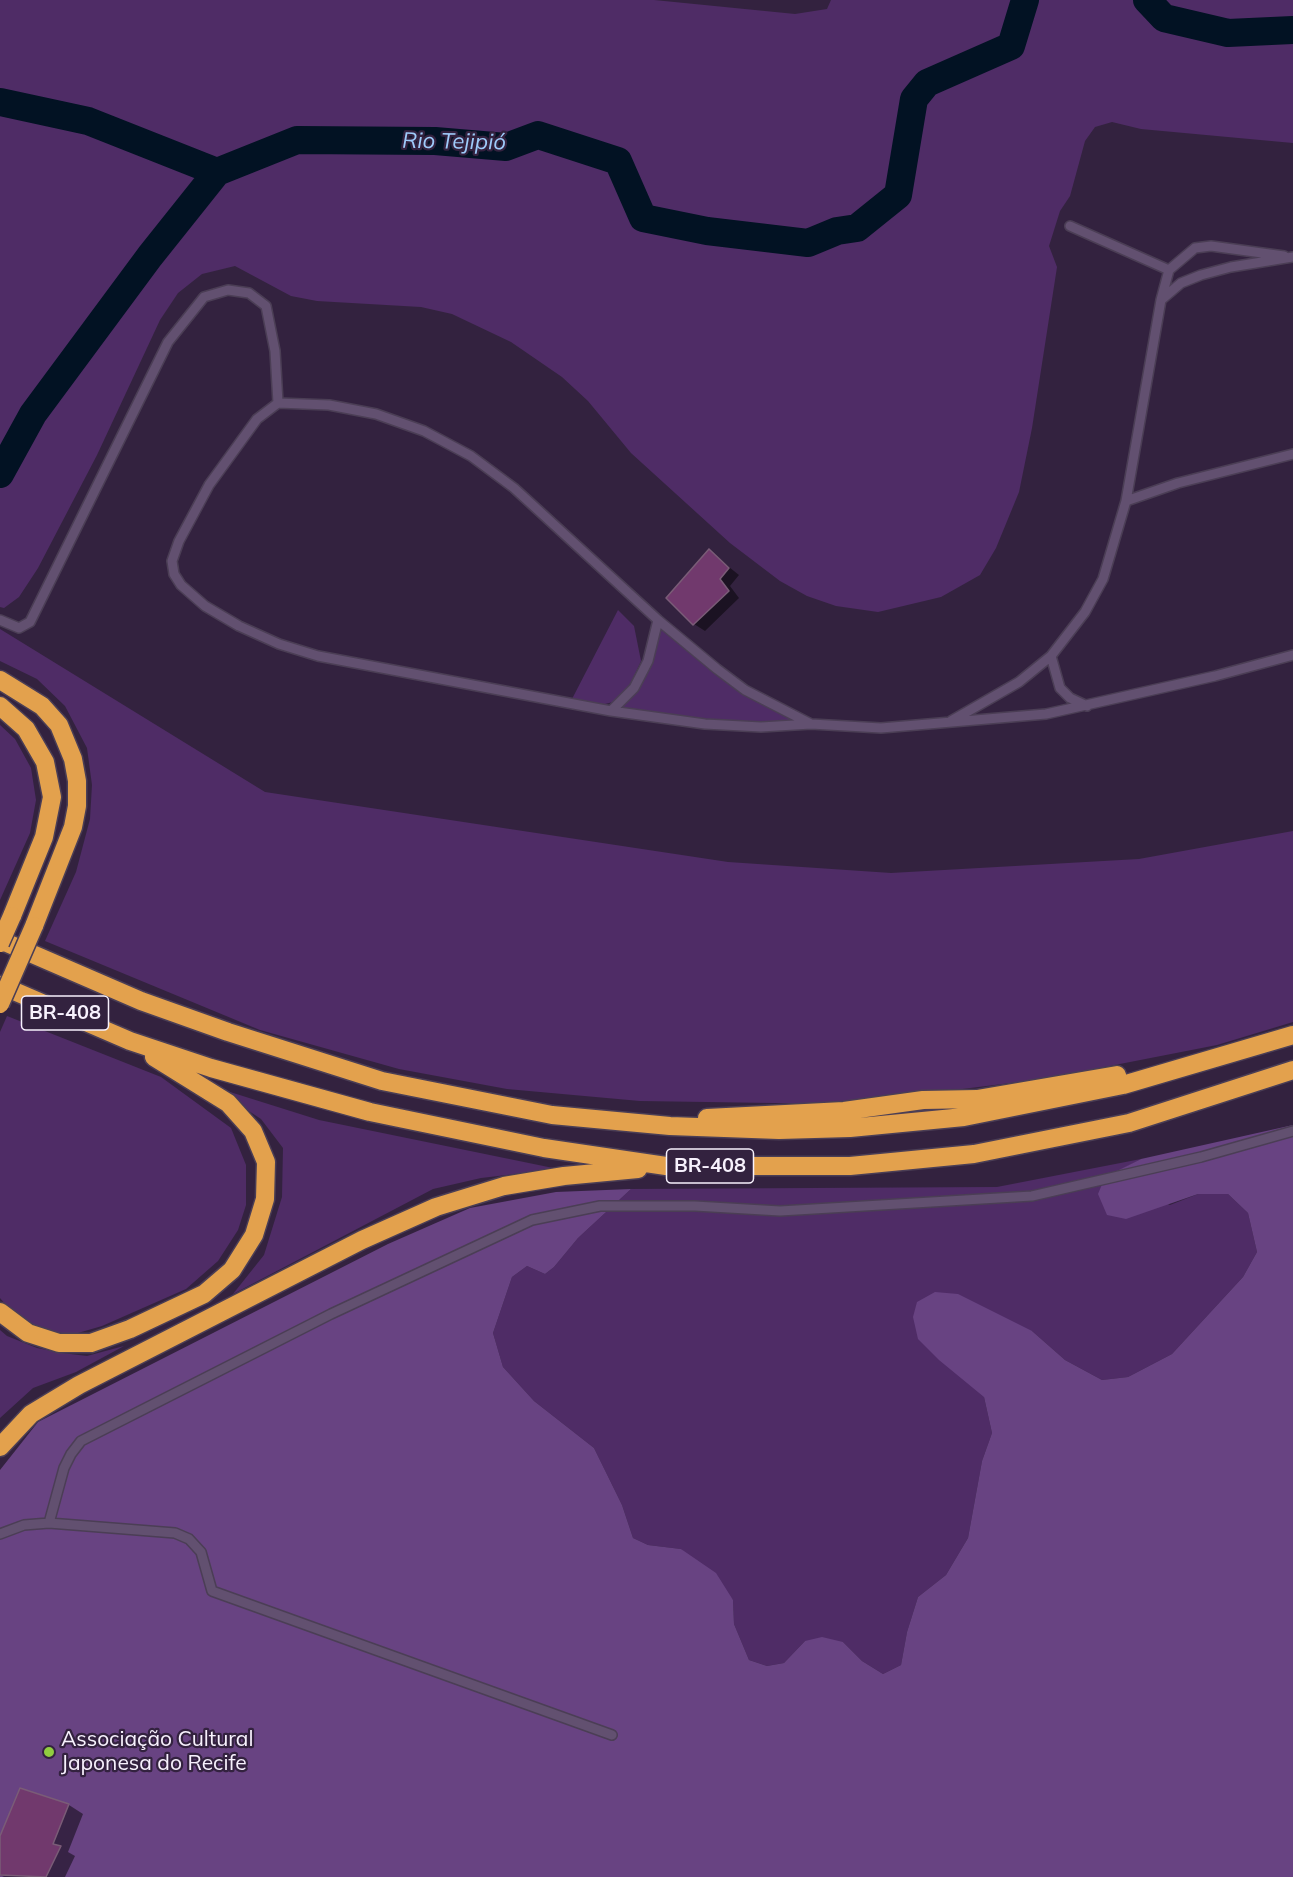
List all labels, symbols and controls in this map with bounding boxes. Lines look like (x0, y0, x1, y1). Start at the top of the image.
water label: Rio Tejipió (402, 128, 506, 156)
road number: BR-408 (22, 996, 109, 1030)
road number: BR-408 (666, 1149, 754, 1183)
place label: Associação Cultural Japonesa do Recife (61, 1727, 253, 1777)
marker: Associação Cultural Japonesa do Recife (42, 1745, 56, 1759)

